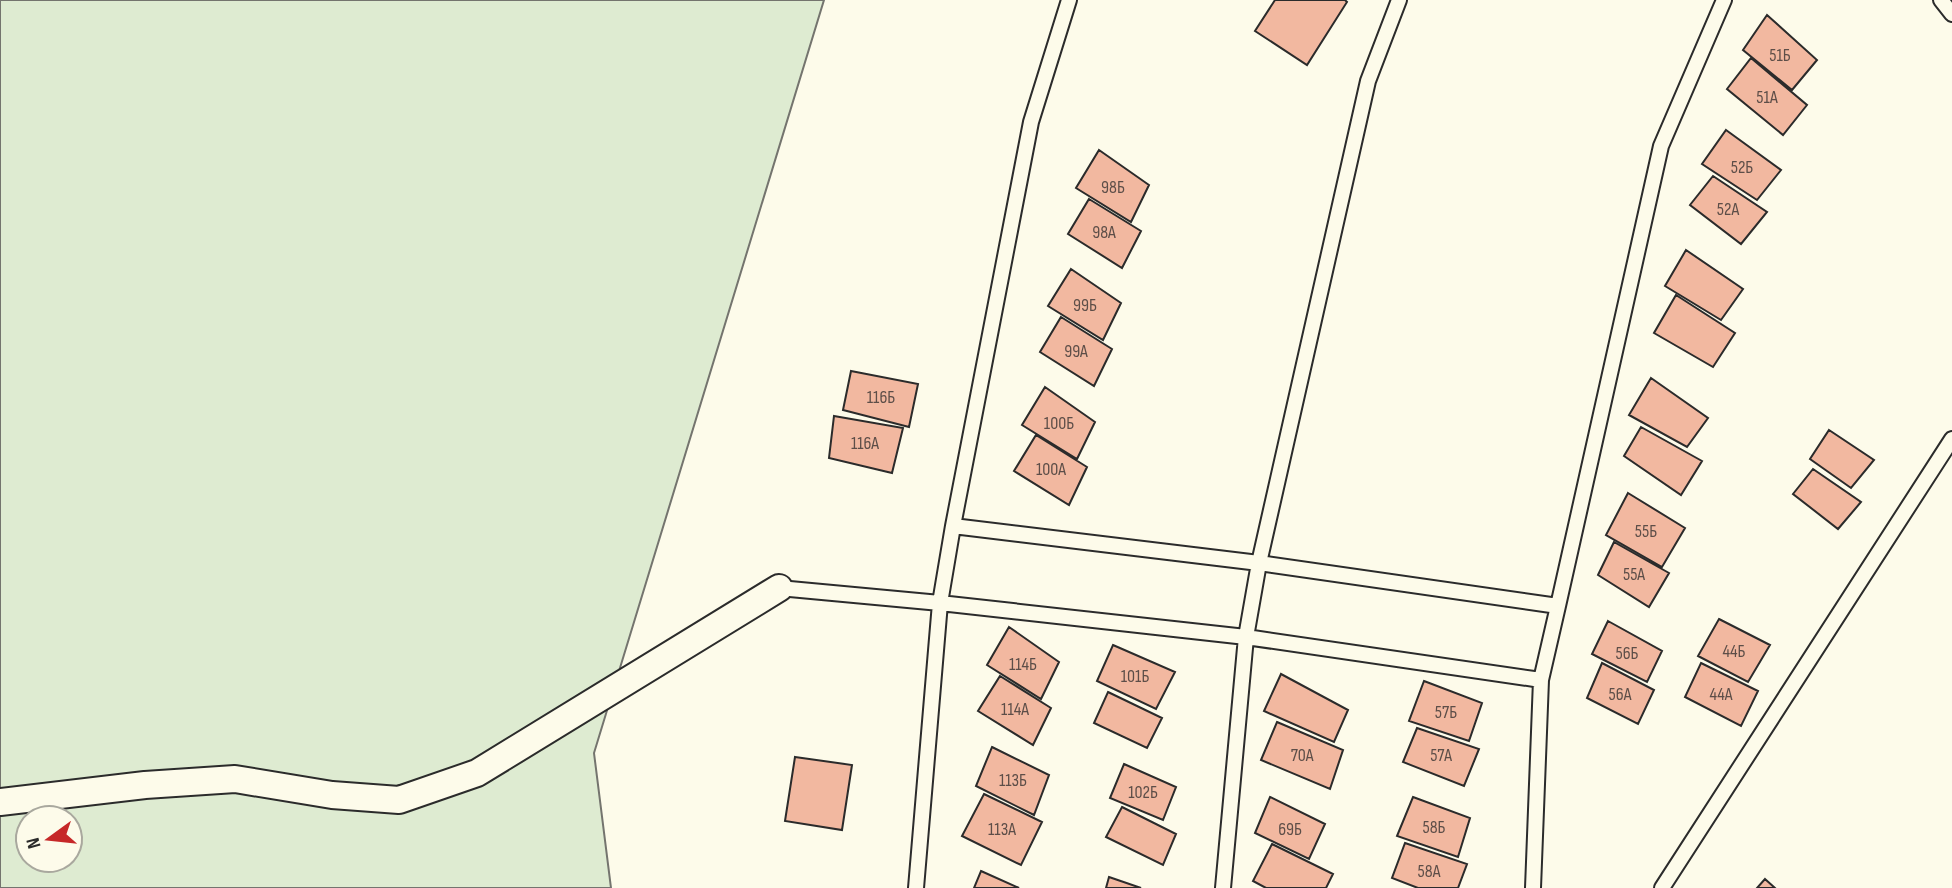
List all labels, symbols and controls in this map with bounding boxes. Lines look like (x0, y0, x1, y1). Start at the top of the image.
house number: 51Б (1769, 45, 1791, 66)
house number: 51А (1756, 87, 1778, 108)
house number: 52Б (1731, 157, 1753, 178)
house number: 98Б (1101, 177, 1125, 198)
house number: 52А (1717, 199, 1739, 220)
house number: 98А (1092, 222, 1116, 243)
house number: 99Б (1073, 295, 1097, 316)
house number: 99А (1064, 341, 1088, 362)
house number: 116Б (867, 387, 895, 408)
house number: 100Б (1044, 413, 1074, 434)
house number: 116А (851, 433, 879, 454)
house number: 100А (1036, 459, 1066, 480)
house number: 55Б (1635, 521, 1657, 542)
house number: 55А (1623, 564, 1645, 585)
house number: 44Б (1722, 641, 1746, 662)
house number: 56Б (1615, 643, 1639, 664)
house number: 114Б (1009, 654, 1037, 675)
house number: 101Б (1121, 666, 1149, 687)
house number: 56А (1609, 684, 1632, 705)
house number: 44А (1710, 684, 1733, 705)
house number: 114А (1001, 699, 1029, 720)
house number: 57Б (1435, 702, 1457, 723)
house number: 70А (1291, 745, 1314, 766)
house number: 57А (1430, 745, 1452, 766)
house number: 113Б (999, 770, 1027, 791)
house number: 102Б (1128, 782, 1158, 803)
north arrow (14, 804, 84, 874)
house number: 58Б (1422, 817, 1446, 838)
house number: 113А (988, 819, 1016, 840)
house number: 69Б (1278, 819, 1302, 840)
text: N (22, 835, 46, 851)
house number: 58А (1418, 861, 1441, 882)

